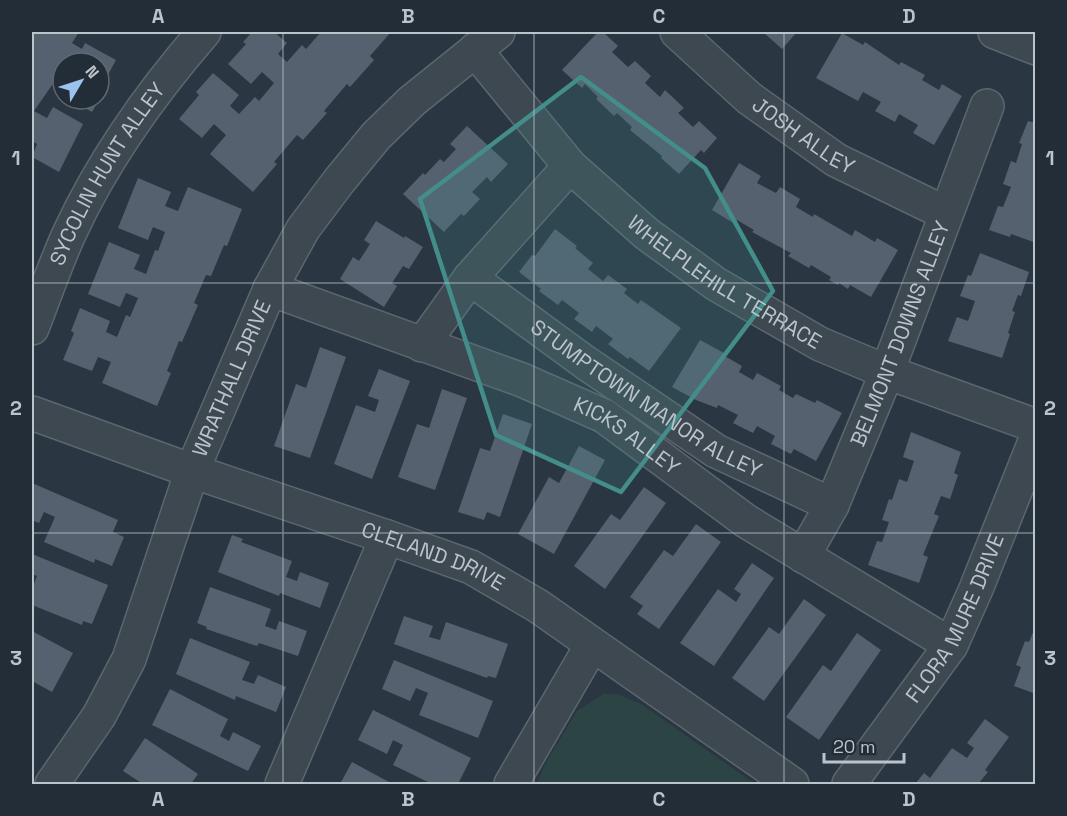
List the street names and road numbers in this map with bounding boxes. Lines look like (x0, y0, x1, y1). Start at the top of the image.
street label: SYCOLIN HUNT ALLEY (43, 77, 171, 269)
street label: JOSH ALLEY (747, 91, 859, 180)
street label: WHELPLEHILL TERRACE (622, 209, 826, 355)
street label: BELMONT DOWNS ALLEY (844, 217, 956, 450)
street label: WRATHALL DRIVE (186, 296, 277, 461)
street label: STUMPTOWN MANOR ALLEY (525, 313, 766, 483)
street label: KICKS ALLEY (570, 390, 686, 481)
street label: CLELAND DRIVE (358, 515, 510, 597)
street label: FLORA MURE DRIVE (899, 530, 1010, 708)

